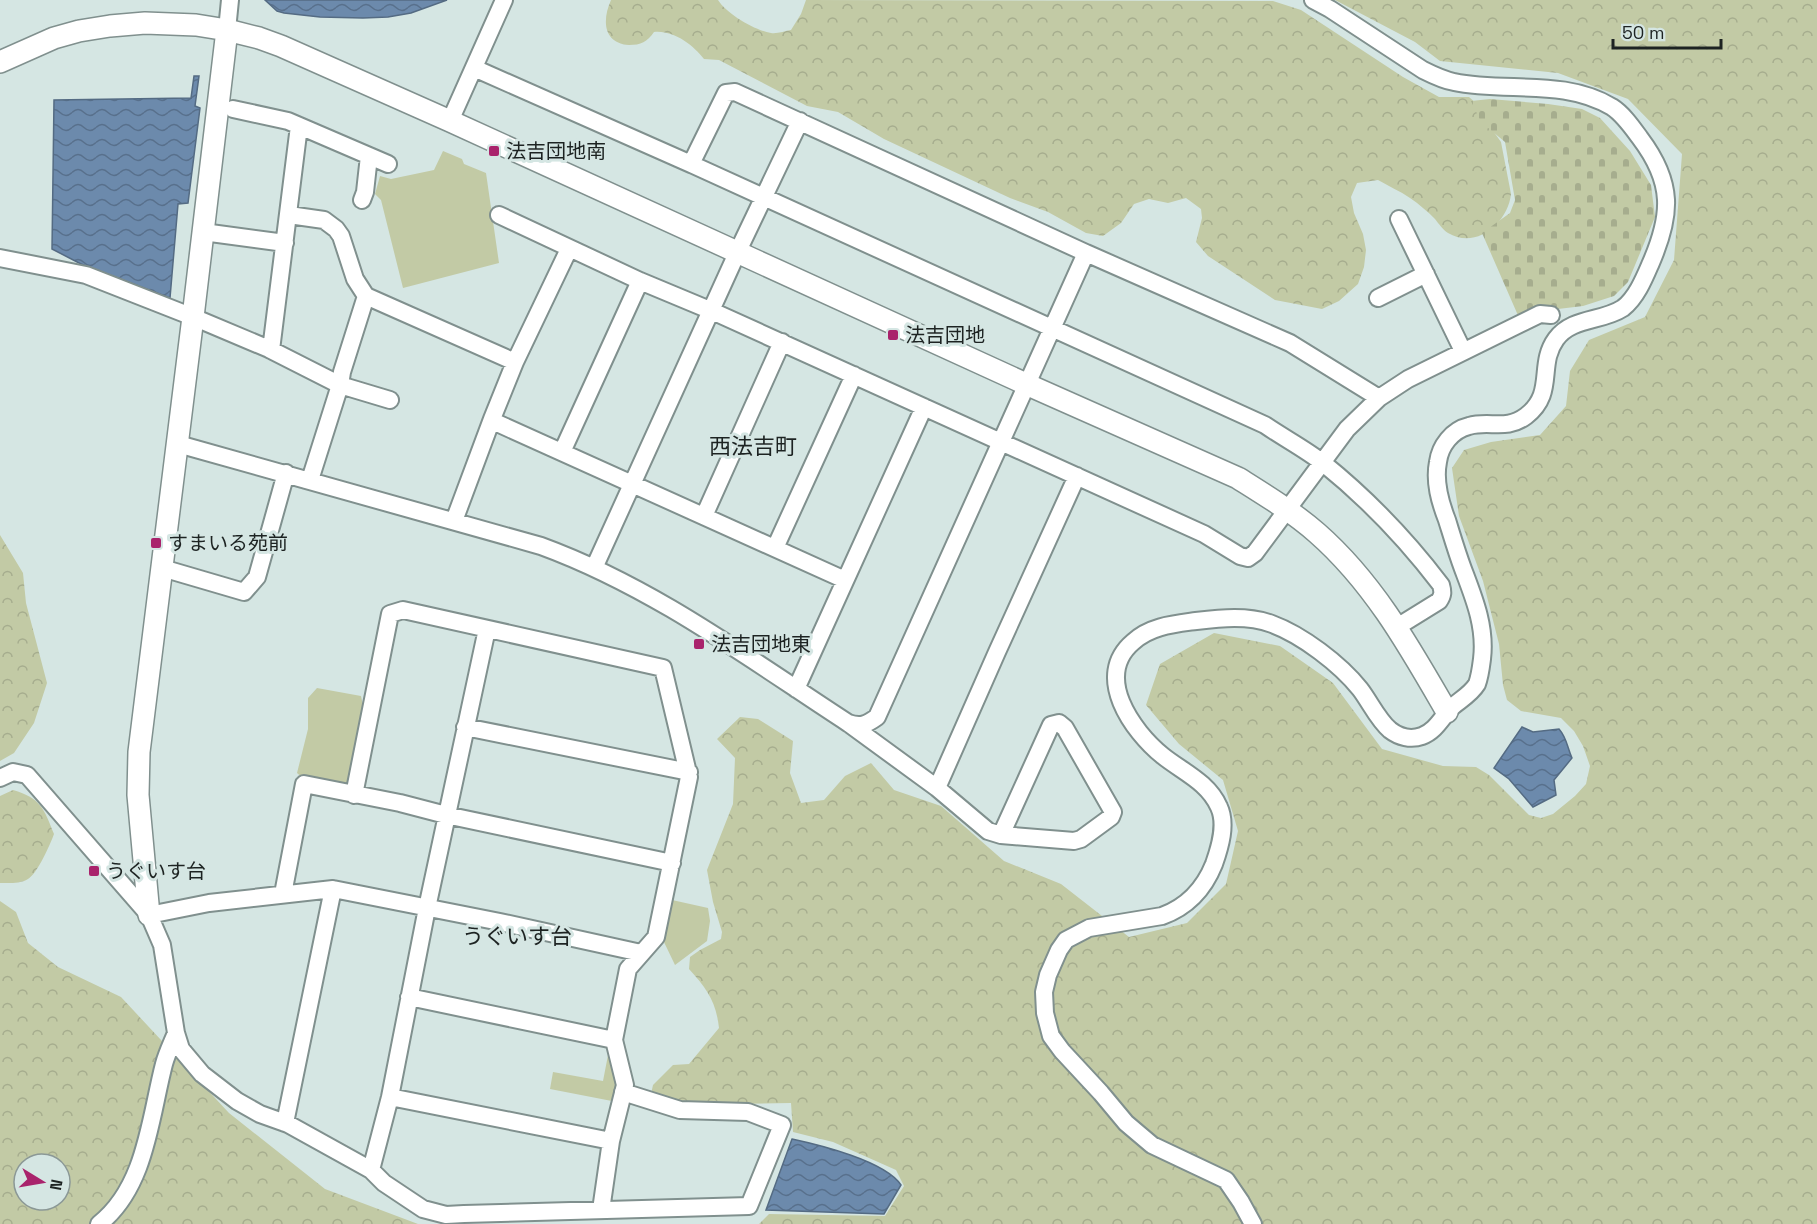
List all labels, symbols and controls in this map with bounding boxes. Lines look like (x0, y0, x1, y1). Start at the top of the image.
scale bar (1613, 12, 1721, 50)
text: 50 m (1622, 21, 1664, 44)
place label: 法吉団地南 (506, 138, 606, 164)
marker: 法吉団地南 (487, 144, 501, 158)
place label: 法吉団地 (905, 322, 985, 348)
marker: 法吉団地 (886, 328, 900, 342)
district label: 西法吉町 (709, 432, 797, 460)
place label: すまいる苑前 (168, 530, 288, 556)
marker: すまいる苑前 (149, 536, 163, 550)
place label: 法吉団地東 (711, 631, 811, 657)
marker: 法吉団地東 (692, 637, 706, 651)
place label: うぐいす台 (106, 858, 206, 884)
marker: うぐいす台 (87, 864, 101, 878)
district label: うぐいす台 (462, 922, 572, 950)
north arrow (12, 1152, 72, 1212)
text: N (45, 1177, 68, 1192)

